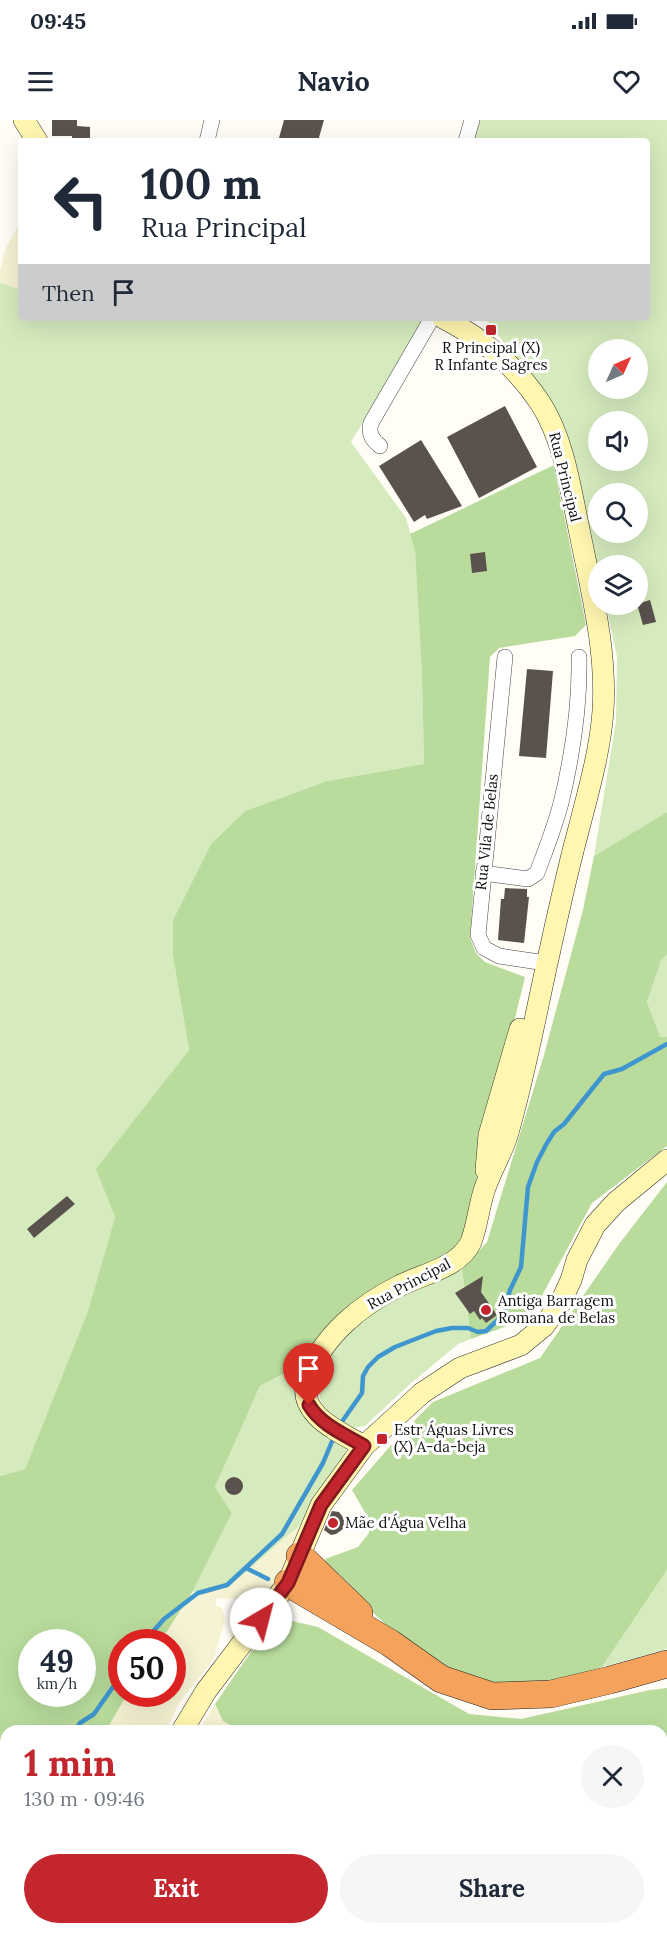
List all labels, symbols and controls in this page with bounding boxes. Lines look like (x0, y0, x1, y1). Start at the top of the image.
text: 09:45 (30, 7, 86, 35)
text: Navio (297, 64, 370, 98)
icon: menu (24, 65, 57, 98)
icon: heart (610, 65, 643, 98)
text: 100 m (141, 157, 261, 211)
icon: left (42, 162, 120, 240)
text: Rua Principal (141, 210, 306, 244)
icon: arrive (107, 276, 140, 309)
text: Then (42, 279, 95, 307)
marker: R Principal (X) R Infante Sagres (484, 323, 498, 337)
place label: R Principal (X) R Infante Sagres (434, 338, 548, 374)
north arrow (588, 339, 648, 399)
map controls (588, 339, 648, 615)
button: sound (588, 411, 648, 471)
street label: Rua Principal (545, 430, 586, 524)
button: search (588, 483, 648, 543)
button: layers (588, 555, 648, 615)
street label: Rua Vila de Belas (471, 773, 502, 891)
street label: Rua Principal (364, 1254, 454, 1314)
place label: Antiga Barragem Romana de Belas (497, 1291, 615, 1327)
marker: Antiga Barragem Romana de Belas (479, 1303, 493, 1317)
pin (283, 1343, 334, 1405)
icon: arrive (292, 1352, 325, 1385)
place label: Estr Águas Livres (X) A-da-beja (394, 1420, 514, 1457)
marker: Estr Águas Livres (X) A-da-beja (375, 1432, 389, 1446)
place label: Mãe d'Água Velha (345, 1513, 467, 1532)
marker: Mãe d'Água Velha (326, 1516, 340, 1530)
position arrow (229, 1587, 293, 1651)
speed limit sign: 50 (108, 1629, 186, 1707)
text: 49 (40, 1642, 74, 1680)
text: km/h (37, 1674, 77, 1693)
text: 1 min (24, 1740, 116, 1786)
button: close (581, 1745, 644, 1808)
text: 130 m · 09:46 (24, 1786, 145, 1811)
button: Exit (24, 1854, 328, 1923)
button: Share (340, 1854, 644, 1923)

